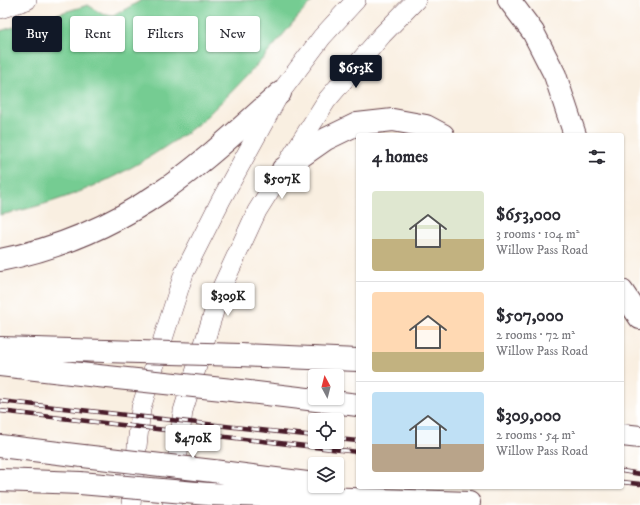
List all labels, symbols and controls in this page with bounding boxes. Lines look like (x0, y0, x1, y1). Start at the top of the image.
chip: Buy (12, 16, 62, 52)
chip: Rent (70, 16, 125, 52)
chip: Filters (133, 16, 198, 52)
chip: New (206, 16, 260, 52)
pin: $653K (328, 55, 384, 89)
text: $653K (339, 60, 373, 76)
text: 4 homes (372, 146, 428, 168)
icon: filters (586, 146, 608, 168)
pin: $507K (254, 166, 310, 200)
text: $507K (264, 171, 300, 187)
text: $653,000 (496, 204, 561, 226)
icon: home (404, 207, 452, 255)
text: 3 rooms · 104 m² (496, 226, 579, 242)
text: Willow Pass Road (496, 242, 588, 258)
pin: $309K (200, 283, 256, 317)
text: $309K (211, 288, 245, 304)
text: $507,000 (496, 305, 564, 327)
icon: home (404, 308, 452, 356)
text: 2 rooms · 72 m² (496, 327, 575, 343)
text: Willow Pass Road (496, 343, 588, 359)
north arrow (308, 369, 344, 405)
map controls (308, 369, 344, 493)
text: $309,000 (496, 405, 561, 427)
icon: home (404, 408, 452, 456)
button: locate (308, 413, 344, 449)
pin: $470K (165, 425, 221, 459)
text: 2 rooms · 54 m² (496, 427, 575, 443)
text: $470K (174, 430, 212, 446)
text: Willow Pass Road (496, 443, 588, 459)
button: layers (308, 457, 344, 493)

